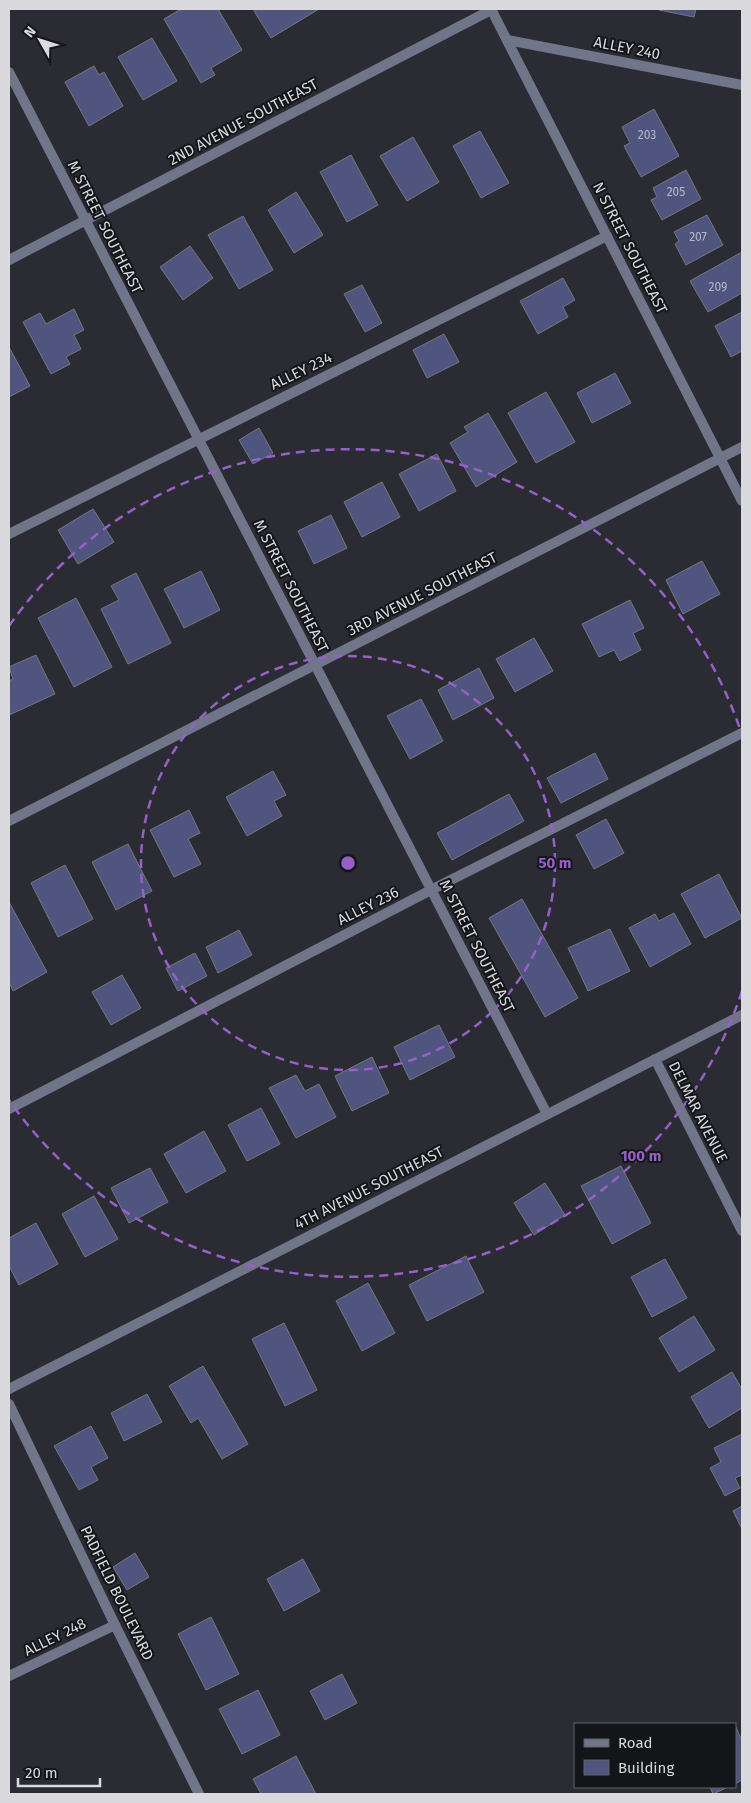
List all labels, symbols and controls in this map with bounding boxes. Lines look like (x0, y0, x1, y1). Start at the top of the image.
north arrow (15, 15, 65, 65)
text: N (21, 23, 40, 41)
street label: ALLEY 240 (592, 33, 662, 63)
street label: 2ND AVENUE SOUTHEAST (165, 75, 321, 169)
house number: 203 (638, 128, 656, 142)
street label: M STREET SOUTHEAST (64, 158, 146, 297)
street label: N STREET SOUTHEAST (589, 179, 671, 317)
house number: 205 (667, 185, 685, 199)
house number: 207 (689, 230, 707, 244)
house number: 209 (709, 280, 727, 294)
street label: ALLEY 234 (267, 348, 335, 394)
street label: M STREET SOUTHEAST (250, 517, 332, 656)
street label: 3RD AVENUE SOUTHEAST (344, 548, 500, 640)
centre of rings (339, 854, 357, 872)
text: 50 m (538, 854, 572, 872)
street label: M STREET SOUTHEAST (436, 877, 518, 1016)
street label: ALLEY 236 (334, 883, 402, 929)
street label: DELMAR AVENUE (665, 1058, 731, 1166)
street label: 4TH AVENUE SOUTHEAST (292, 1142, 447, 1233)
text: 100 m (621, 1147, 661, 1165)
street label: PADFIELD BOULEVARD (77, 1523, 157, 1663)
street label: ALLEY 248 (21, 1614, 89, 1660)
legend (574, 1723, 736, 1788)
text: Road (618, 1734, 653, 1752)
scale bar (18, 1756, 100, 1788)
text: Building (618, 1759, 674, 1777)
text: 20 m (25, 1764, 58, 1782)

